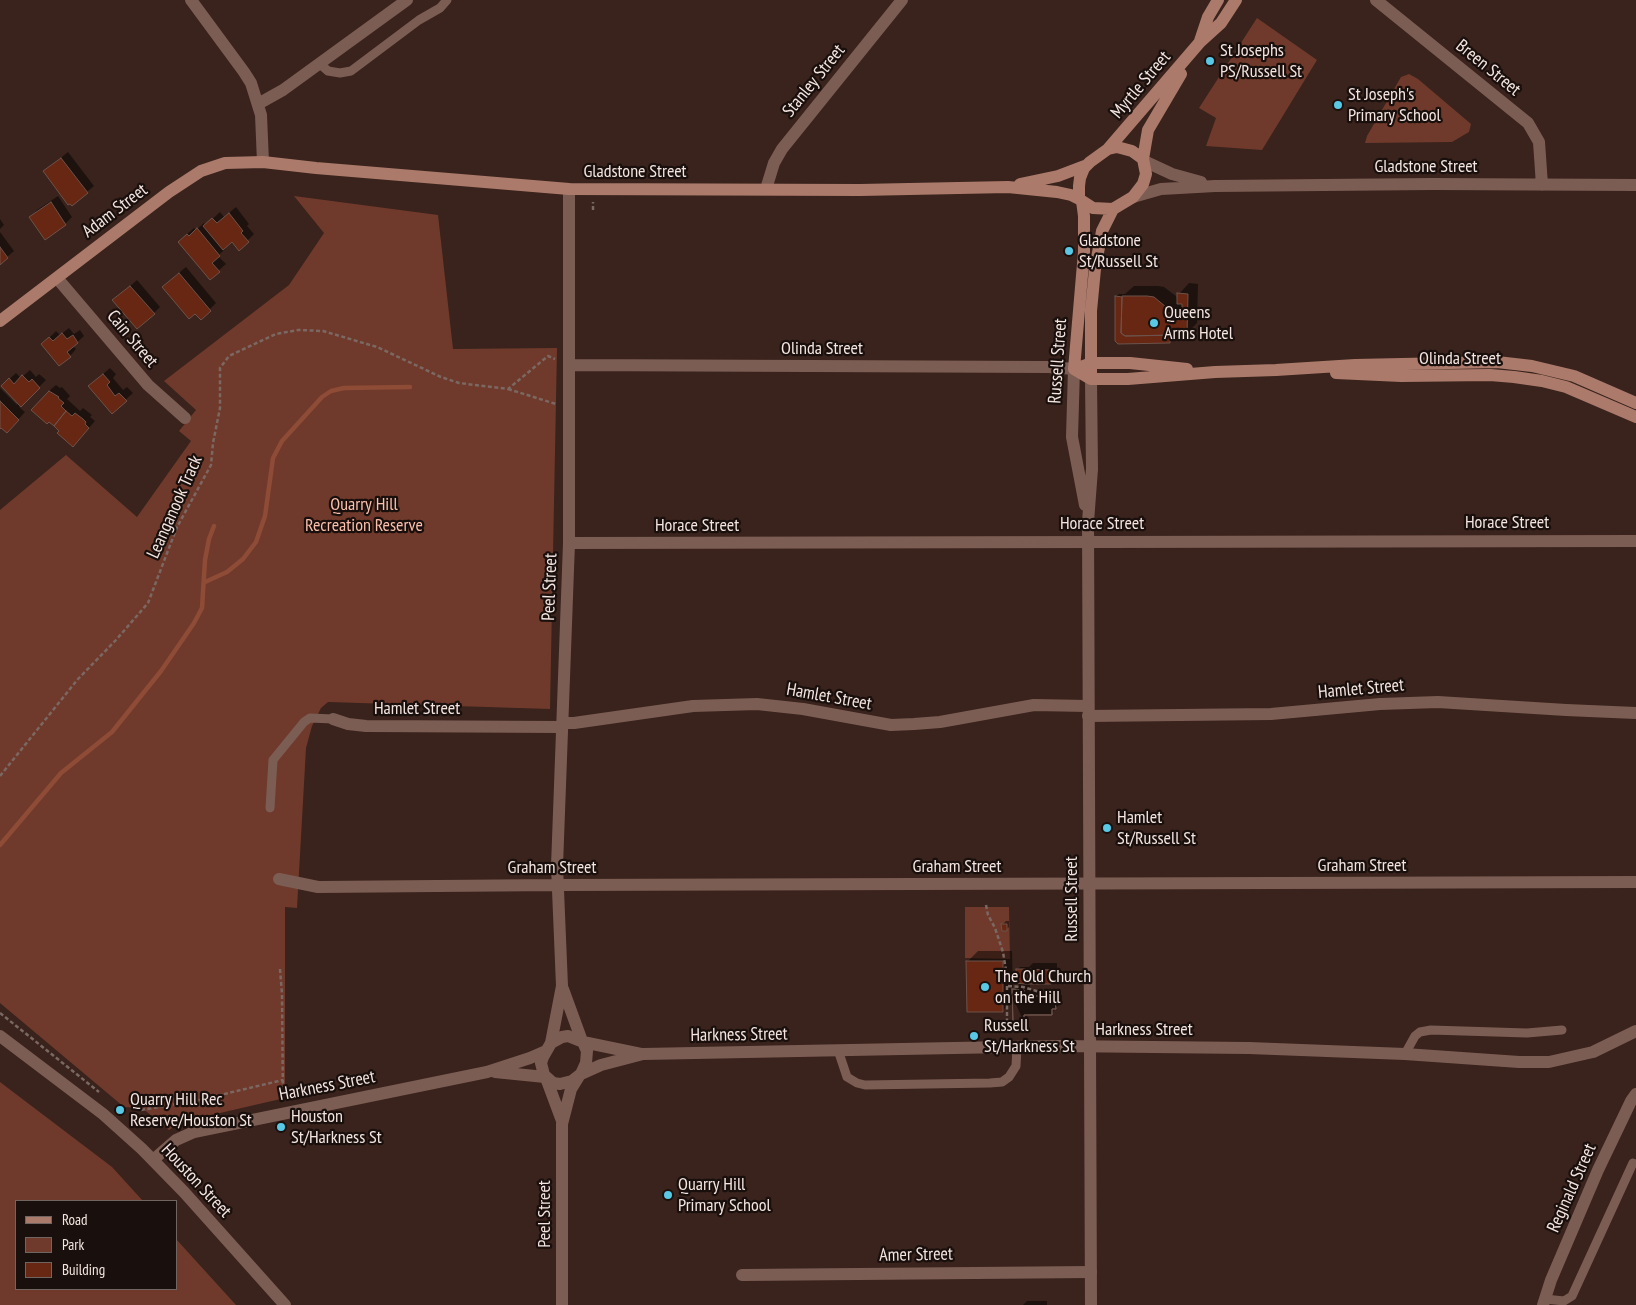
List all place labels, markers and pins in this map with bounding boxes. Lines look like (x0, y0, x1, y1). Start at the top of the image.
place label: St Josephs PS/Russell St (1220, 40, 1302, 82)
marker: St Josephs PS/Russell St (1204, 55, 1216, 67)
place label: St Joseph's Primary School (1348, 84, 1441, 126)
marker: St Joseph's Primary School (1332, 99, 1344, 111)
place label: Gladstone St/Russell St (1079, 230, 1158, 272)
marker: Gladstone St/Russell St (1063, 245, 1075, 257)
place label: Queens Arms Hotel (1164, 302, 1233, 344)
marker: Queens Arms Hotel (1148, 317, 1160, 329)
place label: Hamlet St/Russell St (1117, 807, 1196, 850)
marker: Hamlet St/Russell St (1101, 822, 1113, 834)
place label: The Old Church on the Hill (995, 966, 1091, 1009)
marker: The Old Church on the Hill (979, 981, 991, 993)
place label: Russell St/Harkness St (984, 1015, 1075, 1058)
marker: Russell St/Harkness St (968, 1030, 980, 1042)
place label: Quarry Hill Rec Reserve/Houston St (130, 1089, 252, 1132)
marker: Quarry Hill Rec Reserve/Houston St (114, 1104, 126, 1116)
place label: Houston St/Harkness St (291, 1106, 382, 1148)
marker: Houston St/Harkness St (275, 1121, 287, 1133)
place label: Quarry Hill Primary School (678, 1174, 771, 1216)
marker: Quarry Hill Primary School (662, 1189, 674, 1201)

